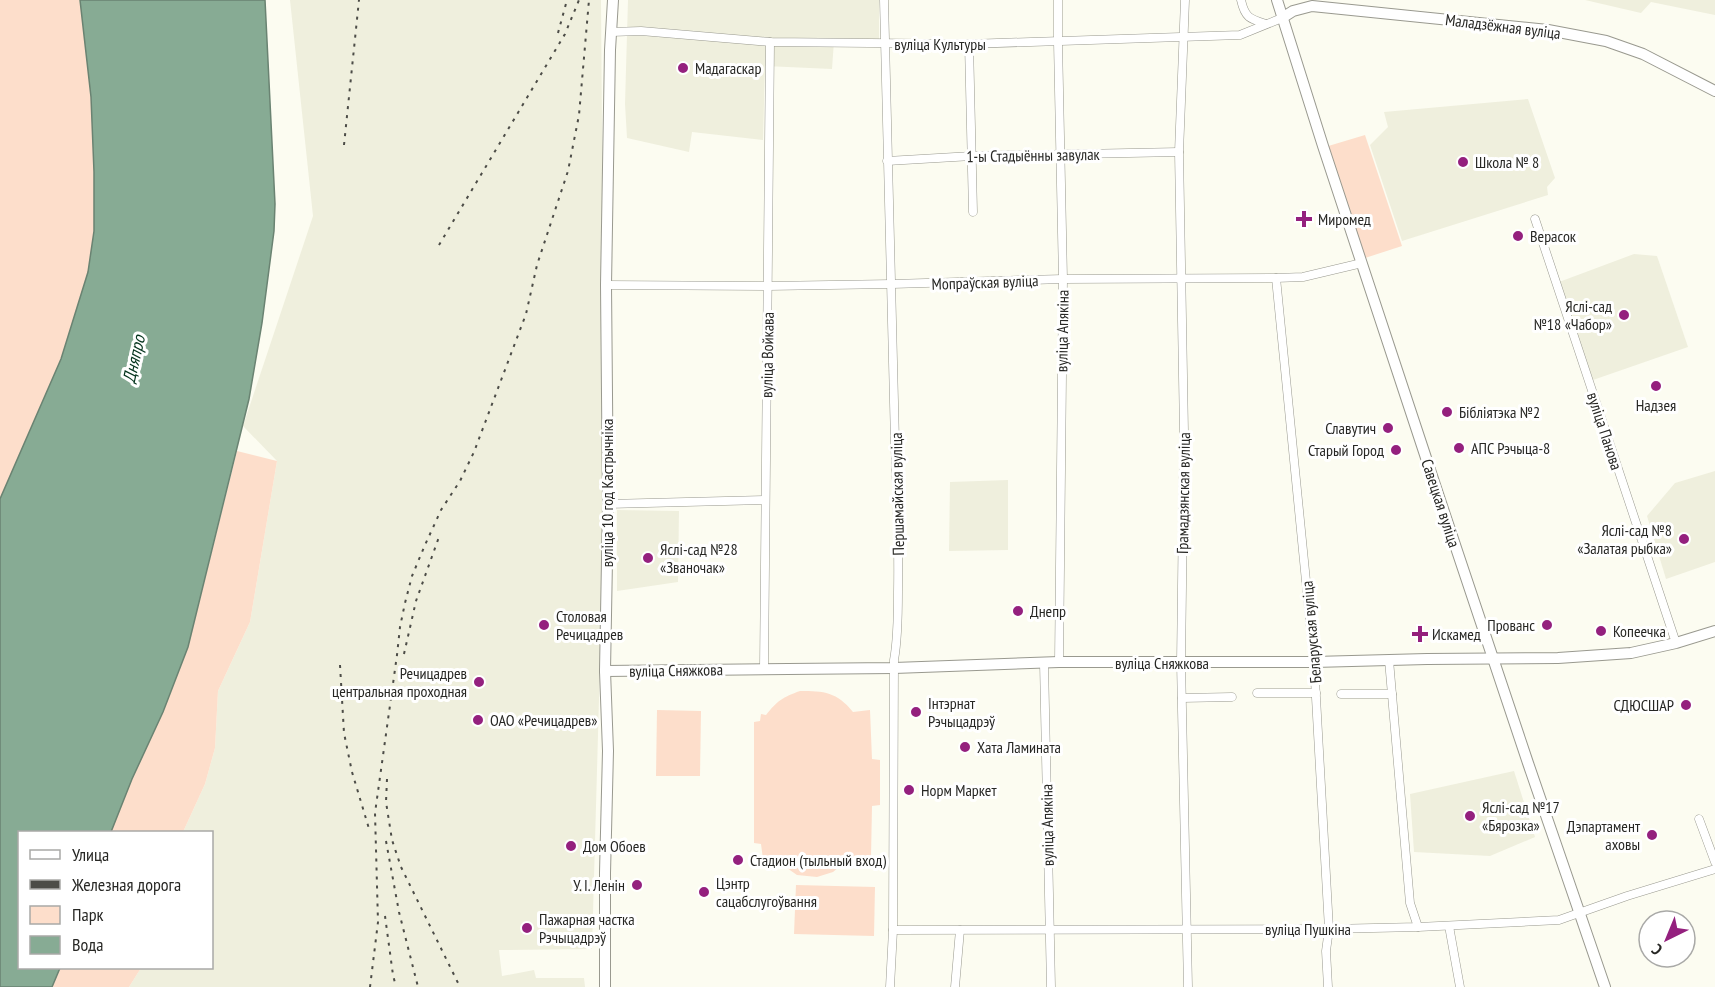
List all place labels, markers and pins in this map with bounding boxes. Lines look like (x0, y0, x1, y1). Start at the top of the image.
place label: Мадагаскар (695, 58, 761, 78)
marker: Мадагаскар (676, 61, 690, 75)
place label: Школа № 8 (1475, 152, 1539, 172)
marker: Школа № 8 (1456, 155, 1470, 169)
place label: Миромед (1318, 209, 1371, 229)
marker: Миромед (1295, 210, 1313, 228)
place label: Верасок (1530, 226, 1577, 246)
marker: Верасок (1511, 229, 1525, 243)
place label: Яслі-сад №18 «Чабор» (1534, 296, 1612, 334)
marker: Яслі-сад №18 «Чабор» (1617, 308, 1631, 322)
marker: Надзея (1649, 379, 1663, 393)
place label: Надзея (1636, 395, 1676, 415)
place label: Бібліятэка №2 (1459, 402, 1540, 422)
marker: Бібліятэка №2 (1440, 405, 1454, 419)
place label: Славутич (1325, 418, 1376, 438)
marker: Славутич (1381, 421, 1395, 435)
place label: АПС Рэчыца-8 (1471, 438, 1550, 458)
place label: Старый Город (1308, 440, 1384, 460)
marker: АПС Рэчыца-8 (1452, 441, 1466, 455)
marker: Старый Город (1389, 443, 1403, 457)
place label: Яслі-сад №8 «Залатая рыбка» (1577, 520, 1672, 558)
marker: Яслі-сад №8 «Залатая рыбка» (1677, 532, 1691, 546)
place label: Яслі-сад №28 «Званочак» (660, 539, 738, 577)
marker: Яслі-сад №28 «Званочак» (641, 551, 655, 565)
place label: Днепр (1030, 601, 1066, 621)
marker: Днепр (1011, 604, 1025, 618)
place label: Столовая Речицадрев (556, 606, 623, 644)
place label: Прованс (1487, 615, 1535, 635)
marker: Столовая Речицадрев (537, 618, 551, 632)
marker: Прованс (1540, 618, 1554, 632)
place label: Копеечка (1613, 621, 1666, 641)
place label: Искамед (1432, 624, 1481, 644)
marker: Копеечка (1594, 624, 1608, 638)
marker: Искамед (1413, 627, 1427, 641)
place label: Речицадрев центральная проходная (332, 663, 467, 701)
marker: Речицадрев центральная проходная (472, 675, 486, 689)
place label: Інтэрнат Рэчыцадрэў (928, 693, 995, 731)
place label: СДЮСШАР (1613, 695, 1674, 715)
marker: СДЮСШАР (1679, 698, 1693, 712)
marker: Інтэрнат Рэчыцадрэў (909, 705, 923, 719)
place label: ОАО «Речицадрев» (490, 710, 597, 730)
marker: ОАО «Речицадрев» (471, 713, 485, 727)
place label: Хата Ламината (977, 737, 1061, 757)
marker: Хата Ламината (958, 740, 972, 754)
place label: Норм Маркет (921, 780, 997, 800)
marker: Норм Маркет (902, 783, 916, 797)
place label: Яслі-сад №17 «Бярозка» (1482, 797, 1560, 835)
marker: Яслі-сад №17 «Бярозка» (1463, 809, 1477, 823)
place label: Дэпартамент аховы (1567, 816, 1641, 854)
marker: Дэпартамент аховы (1645, 828, 1659, 842)
place label: Дом Обоев (583, 836, 646, 856)
marker: Дом Обоев (564, 839, 578, 853)
place label: Стадион (тыльный вход) (750, 850, 886, 870)
marker: Стадион (тыльный вход) (731, 853, 745, 867)
place label: Цэнтр сацабслугоўвання (716, 873, 817, 911)
place label: У. І. Ленін (573, 875, 625, 895)
marker: У. І. Ленін (630, 878, 644, 892)
marker: Цэнтр сацабслугоўвання (697, 885, 711, 899)
place label: Пажарная частка Рэчыцадрэў (539, 909, 635, 947)
marker: Пажарная частка Рэчыцадрэў (520, 921, 534, 935)

